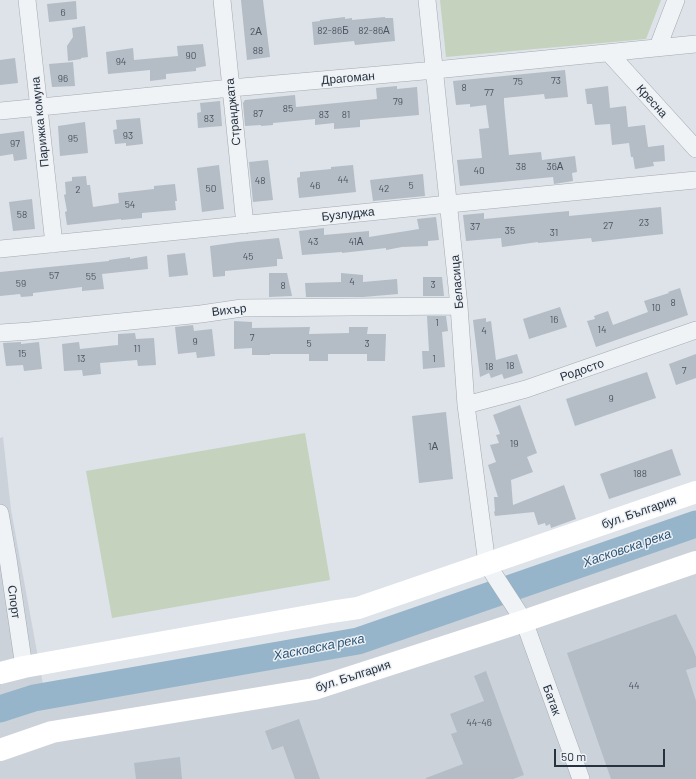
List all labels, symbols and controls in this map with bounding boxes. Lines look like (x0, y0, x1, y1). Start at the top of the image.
house number: 6 (60, 7, 66, 19)
house number: 82-86Б (317, 25, 349, 37)
house number: 82-86А (358, 25, 390, 37)
house number: 2А (250, 26, 262, 38)
house number: 88 (253, 45, 263, 57)
house number: 90 (186, 50, 196, 62)
house number: 94 (116, 56, 126, 68)
street label: Драгоман (321, 68, 375, 88)
house number: 96 (58, 73, 68, 85)
house number: 73 (551, 75, 561, 87)
street label: Парижка комуна (28, 76, 52, 168)
house number: 75 (513, 76, 523, 88)
street label: Странджата (222, 78, 244, 146)
street label: Кресна (633, 81, 671, 121)
house number: 8 (461, 82, 467, 94)
house number: 77 (484, 87, 494, 99)
house number: 79 (393, 96, 403, 108)
house number: 85 (283, 103, 293, 115)
house number: 87 (253, 108, 263, 120)
house number: 83 (319, 109, 329, 121)
house number: 81 (342, 109, 350, 121)
house number: 83 (204, 113, 214, 125)
house number: 93 (123, 130, 133, 142)
house number: 95 (68, 133, 78, 145)
house number: 97 (10, 138, 20, 150)
house number: 38 (516, 161, 526, 173)
house number: 36А (547, 161, 563, 173)
house number: 40 (473, 165, 485, 177)
house number: 44 (337, 174, 349, 186)
house number: 48 (255, 175, 265, 187)
house number: 46 (310, 180, 320, 192)
house number: 5 (408, 180, 414, 192)
house number: 50 (206, 183, 216, 195)
house number: 42 (379, 183, 389, 195)
house number: 2 (75, 184, 81, 196)
house number: 54 (125, 199, 135, 211)
street label: Бузлуджа (321, 204, 375, 224)
house number: 58 (17, 209, 27, 221)
house number: 23 (639, 217, 649, 229)
house number: 27 (603, 220, 613, 232)
house number: 37 (470, 221, 480, 233)
house number: 35 (505, 225, 515, 237)
house number: 31 (550, 227, 558, 239)
house number: 43 (308, 236, 318, 248)
house number: 41А (349, 236, 363, 248)
house number: 45 (243, 251, 253, 263)
street label: Беласица (447, 254, 467, 310)
house number: 57 (49, 270, 59, 282)
house number: 55 (86, 271, 96, 283)
house number: 4 (349, 276, 355, 288)
house number: 59 (16, 278, 26, 290)
house number: 3 (430, 279, 436, 291)
house number: 8 (280, 280, 286, 292)
house number: 8 (670, 297, 676, 309)
street label: Вихър (211, 301, 247, 319)
house number: 10 (651, 302, 661, 314)
house number: 16 (550, 314, 558, 326)
house number: 1 (435, 317, 439, 329)
house number: 14 (597, 324, 607, 336)
house number: 4 (481, 325, 487, 337)
house number: 7 (250, 332, 254, 344)
house number: 9 (192, 336, 198, 348)
house number: 5 (306, 338, 312, 350)
house number: 3 (364, 338, 370, 350)
house number: 11 (133, 343, 141, 355)
house number: 15 (18, 348, 26, 360)
house number: 13 (77, 353, 85, 365)
house number: 1 (432, 353, 436, 365)
street label: Родосто (558, 356, 606, 384)
house number: 18 (506, 360, 514, 372)
house number: 18 (485, 361, 493, 373)
house number: 7 (682, 365, 686, 377)
house number: 9 (608, 393, 614, 405)
house number: 19 (510, 438, 518, 450)
house number: 1А (428, 441, 438, 453)
house number: 188 (633, 468, 647, 480)
street label: бул. България (600, 492, 678, 532)
water label: Хасковска река (581, 526, 673, 570)
street label: Спорт (5, 584, 23, 620)
water label: Хасковска река (272, 631, 366, 663)
street label: бул. България (314, 657, 392, 695)
house number: 44 (628, 680, 640, 692)
street label: Батак (540, 683, 564, 717)
house number: 44-46 (466, 717, 492, 729)
scale bar (556, 741, 667, 767)
text: 50 m (561, 749, 586, 763)

